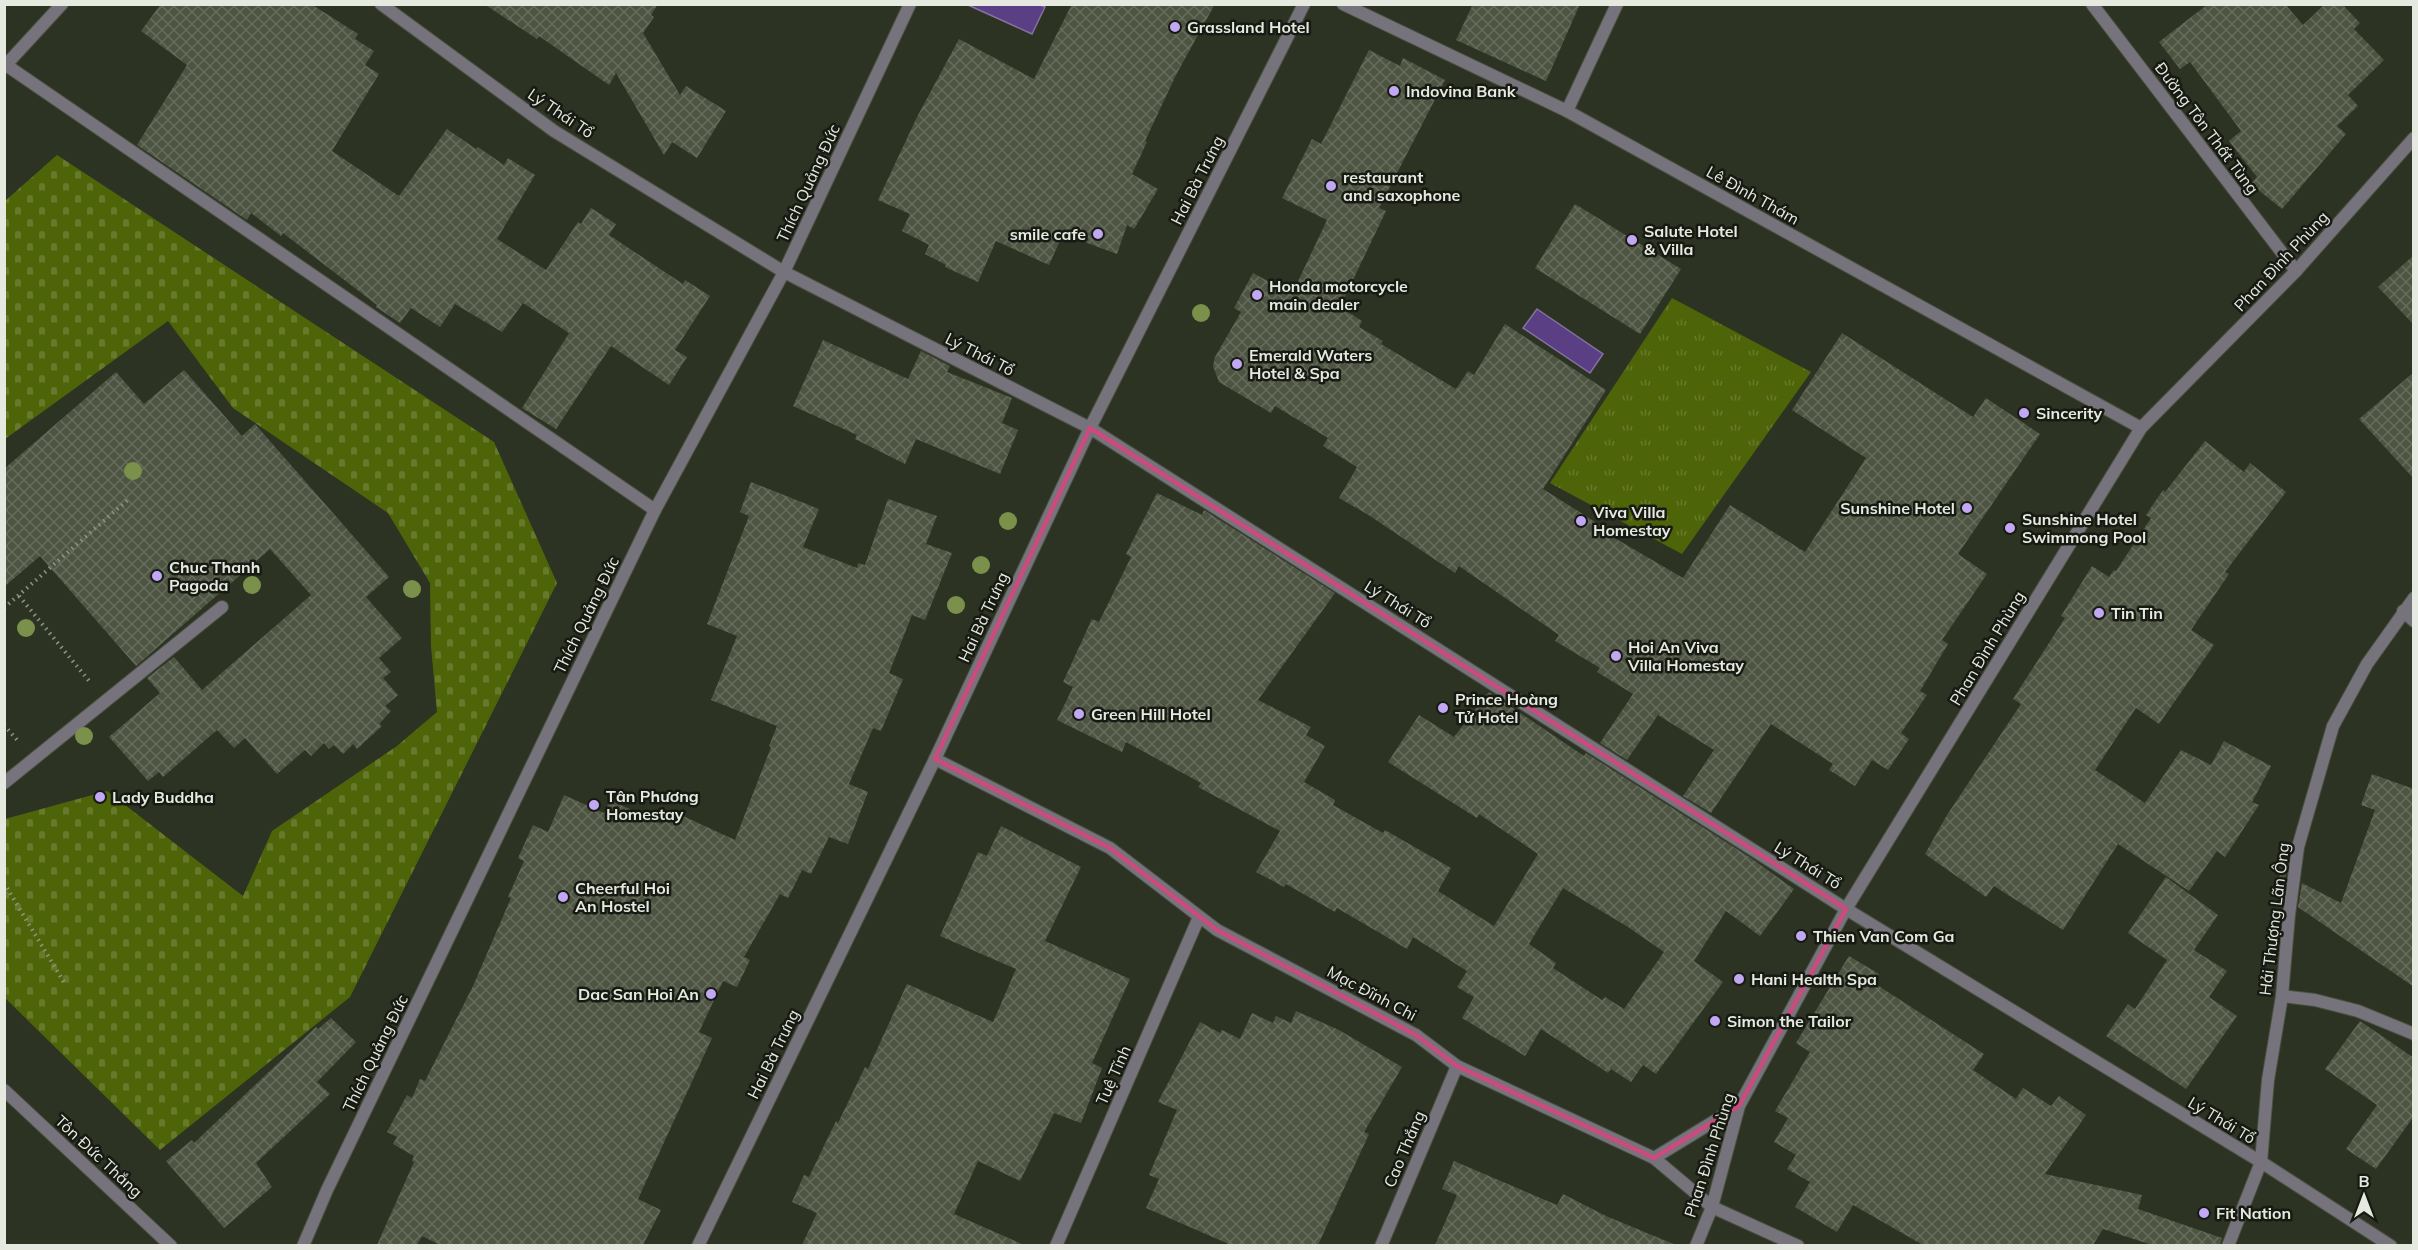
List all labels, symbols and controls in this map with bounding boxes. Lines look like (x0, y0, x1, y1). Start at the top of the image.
place label: Grassland Hotel (1187, 17, 1310, 37)
marker: Grassland Hotel (1168, 20, 1182, 34)
street label: Đường Tôn Thất Tùng (2151, 58, 2263, 198)
place label: Indovina Bank (1406, 81, 1517, 101)
street label: Lý Thái Tổ (524, 84, 598, 142)
marker: Indovina Bank (1387, 84, 1401, 98)
street label: Thích Quảng Đức (772, 121, 844, 245)
street label: Hai Bà Trưng (1166, 132, 1228, 228)
street label: Lê Đình Thám (1703, 161, 1803, 229)
place label: restaurant and saxophone (1343, 167, 1461, 205)
marker: restaurant and saxophone (1324, 179, 1338, 193)
street label: Phan Đình Phùng (2229, 207, 2333, 315)
place label: Salute Hotel & Villa (1644, 221, 1738, 259)
place label: smile cafe (1010, 224, 1086, 244)
marker: smile cafe (1091, 227, 1105, 241)
marker: Salute Hotel & Villa (1625, 233, 1639, 247)
place label: Honda motorcycle main dealer (1269, 276, 1408, 314)
marker: Honda motorcycle main dealer (1250, 288, 1264, 302)
street label: Lý Thái Tổ (942, 328, 1018, 380)
place label: Emerald Waters Hotel & Spa (1249, 345, 1372, 383)
marker: Emerald Waters Hotel & Spa (1230, 357, 1244, 371)
place label: Sincerity (2036, 403, 2102, 423)
marker: Sincerity (2017, 406, 2031, 420)
place label: Sunshine Hotel (1840, 498, 1955, 518)
marker: Sunshine Hotel (1960, 501, 1974, 515)
place label: Viva Villa Homestay (1592, 502, 1671, 540)
place label: Sunshine Hotel Swimmong Pool (2022, 509, 2146, 547)
marker: Viva Villa Homestay (1574, 514, 1588, 528)
marker: Sunshine Hotel Swimmong Pool (2003, 521, 2017, 535)
street label: Thích Quảng Đức (549, 553, 623, 677)
place label: Chuc Thanh Pagoda (169, 557, 260, 595)
marker: Chuc Thanh Pagoda (150, 569, 164, 583)
street label: Hai Bà Trưng (953, 569, 1013, 665)
street label: Lý Thái Tổ (1361, 576, 1435, 632)
street label: Phan Đình Phùng (1945, 587, 2029, 709)
place label: Tin Tin (2111, 603, 2163, 623)
marker: Tin Tin (2092, 606, 2106, 620)
place label: Hoi An Viva Villa Homestay (1627, 637, 1744, 675)
marker: Hoi An Viva Villa Homestay (1609, 649, 1623, 663)
place label: Prince Hoàng Tử Hotel (1455, 689, 1558, 727)
marker: Prince Hoàng Tử Hotel (1436, 701, 1450, 715)
place label: Green Hill Hotel (1091, 704, 1211, 724)
marker: Green Hill Hotel (1072, 707, 1086, 721)
place label: Tân Phương Homestay (606, 786, 699, 824)
place label: Lady Buddha (112, 787, 214, 807)
marker: Lady Buddha (93, 790, 107, 804)
marker: Tân Phương Homestay (587, 798, 601, 812)
street label: Lý Thái Tổ (1771, 837, 1845, 893)
street label: Hải Thượng Lãn Ông (2255, 842, 2293, 996)
place label: Cheerful Hoi An Hostel (575, 878, 670, 916)
marker: Cheerful Hoi An Hostel (556, 890, 570, 904)
place label: Thien Van Com Ga (1813, 926, 1954, 946)
marker: Thien Van Com Ga (1794, 929, 1808, 943)
street label: Mạc Đĩnh Chi (1324, 961, 1420, 1025)
place label: Hani Health Spa (1751, 969, 1877, 989)
marker: Hani Health Spa (1732, 972, 1746, 986)
place label: Dac San Hoi An (578, 984, 699, 1004)
marker: Dac San Hoi An (704, 987, 718, 1001)
street label: Thích Quảng Đức (338, 991, 412, 1115)
street label: Hai Bà Trưng (743, 1006, 803, 1102)
place label: Simon the Tailor (1727, 1011, 1852, 1031)
marker: Simon the Tailor (1708, 1014, 1722, 1028)
street label: Tuệ Tĩnh (1091, 1042, 1135, 1108)
street label: Phan Đình Phùng (1679, 1090, 1739, 1220)
street label: Lý Thái Tổ (2185, 1092, 2259, 1148)
street label: Cao Thắng (1379, 1108, 1429, 1190)
street label: Tôn Đức Thắng (51, 1110, 147, 1202)
north arrow (2334, 1166, 2394, 1226)
text: B (2358, 1171, 2370, 1191)
place label: Fit Nation (2216, 1203, 2291, 1223)
marker: Fit Nation (2197, 1206, 2211, 1220)

